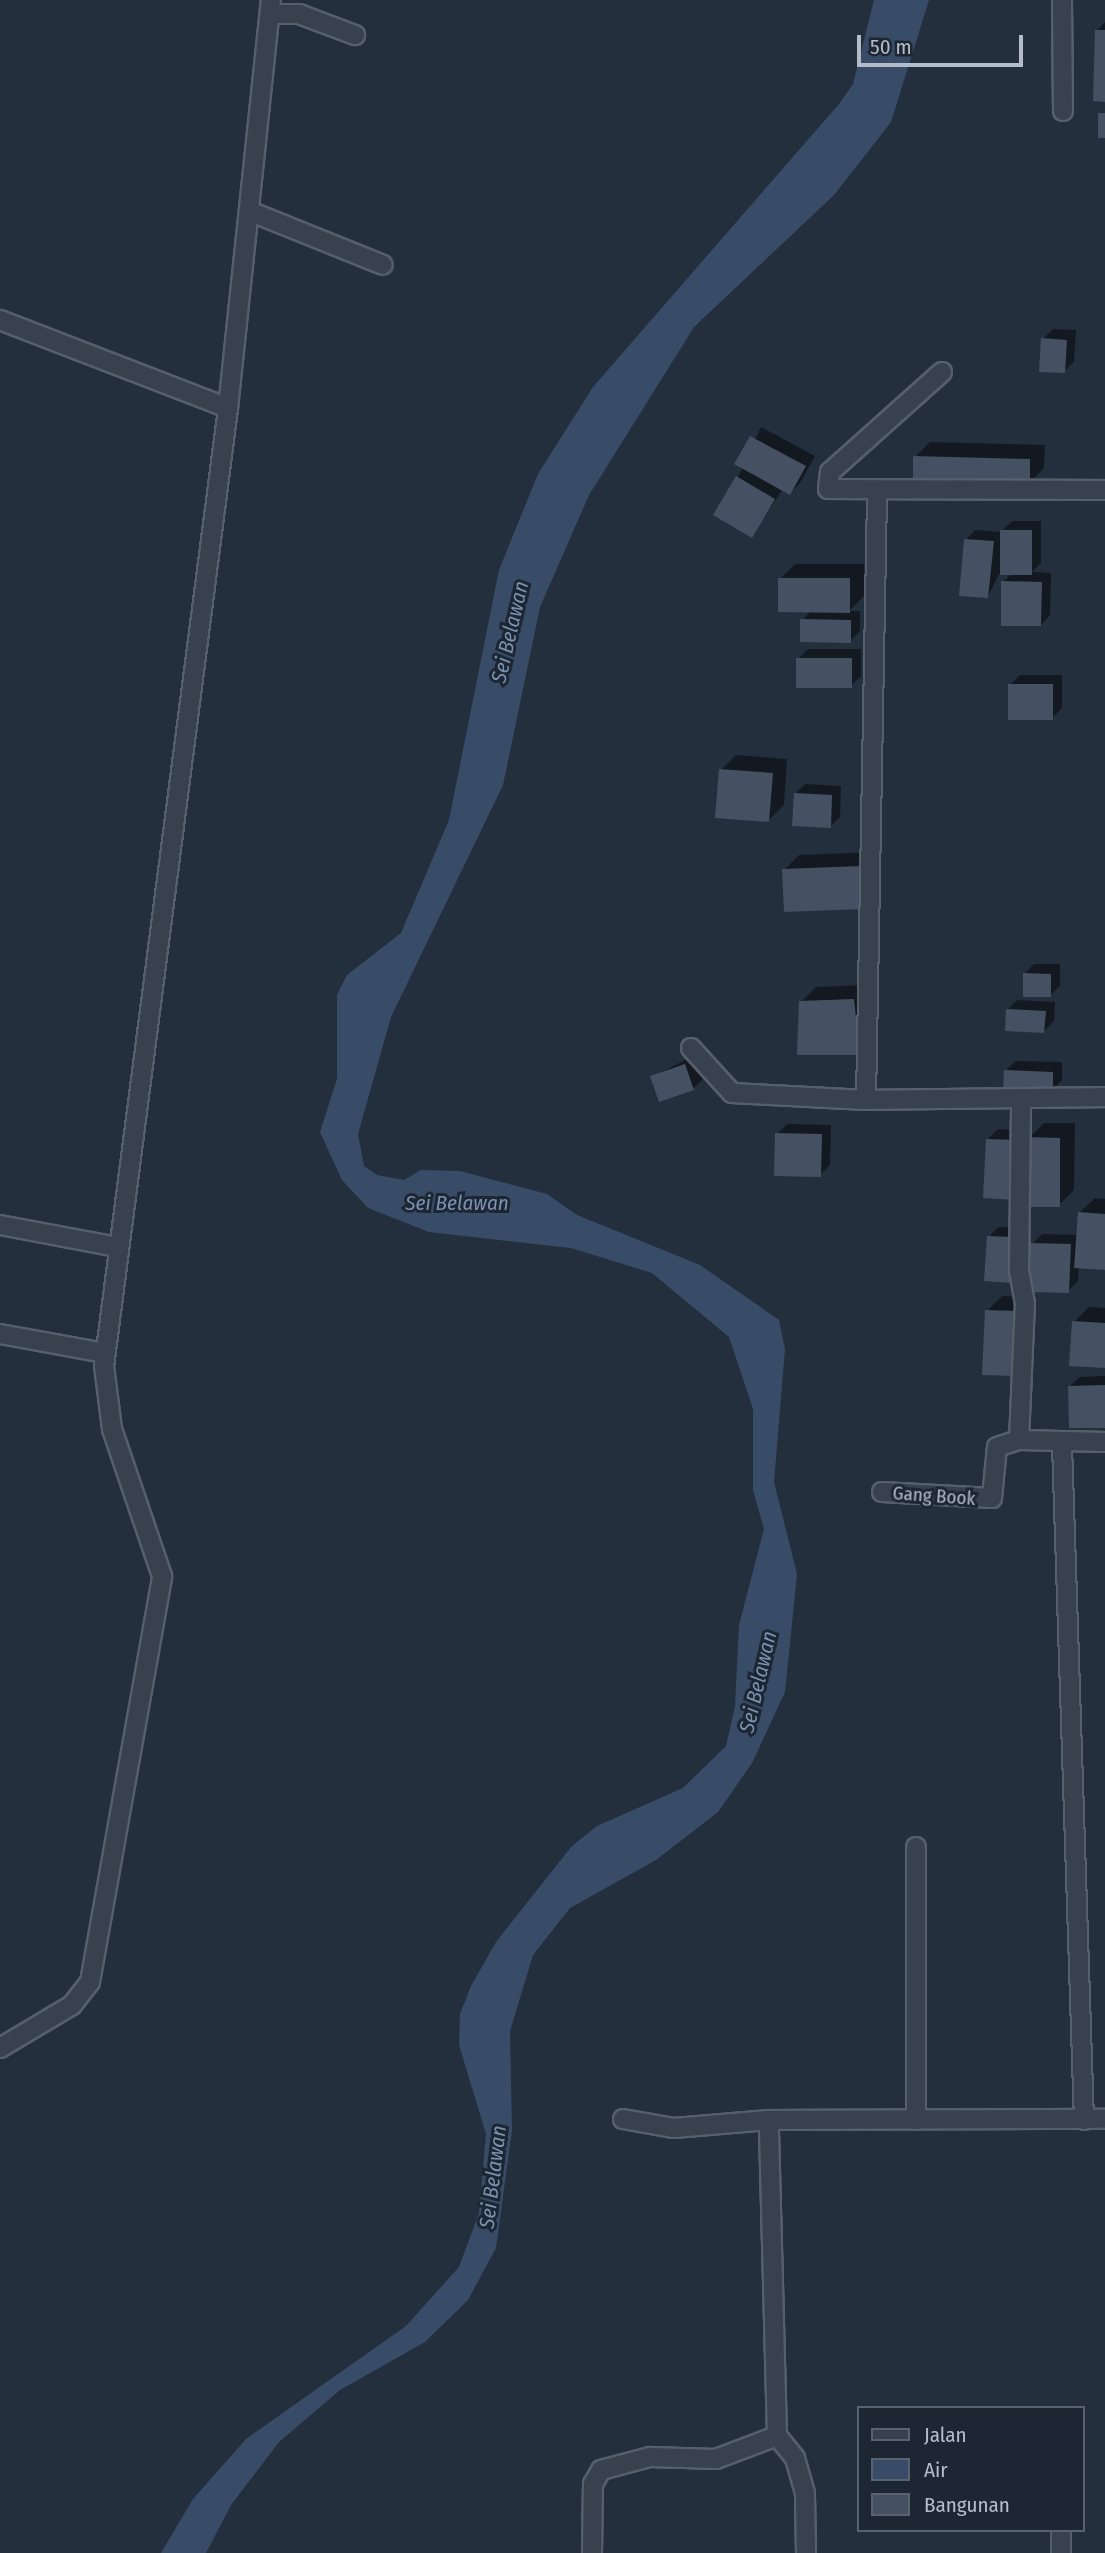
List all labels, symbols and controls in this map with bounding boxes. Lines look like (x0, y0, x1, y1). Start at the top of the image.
scale bar (860, 21, 1026, 65)
text: 50 m (870, 34, 912, 60)
water label: Sei Belawan (486, 579, 534, 685)
water label: Sei Belawan (405, 1190, 509, 1216)
street label: Gang Book (892, 1482, 976, 1510)
water label: Sei Belawan (734, 1629, 782, 1735)
water label: Sei Belawan (474, 2124, 512, 2230)
legend (856, 2406, 1084, 2532)
text: Jalan (924, 2422, 967, 2448)
text: Air (924, 2457, 948, 2483)
text: Bangunan (924, 2492, 1010, 2518)

